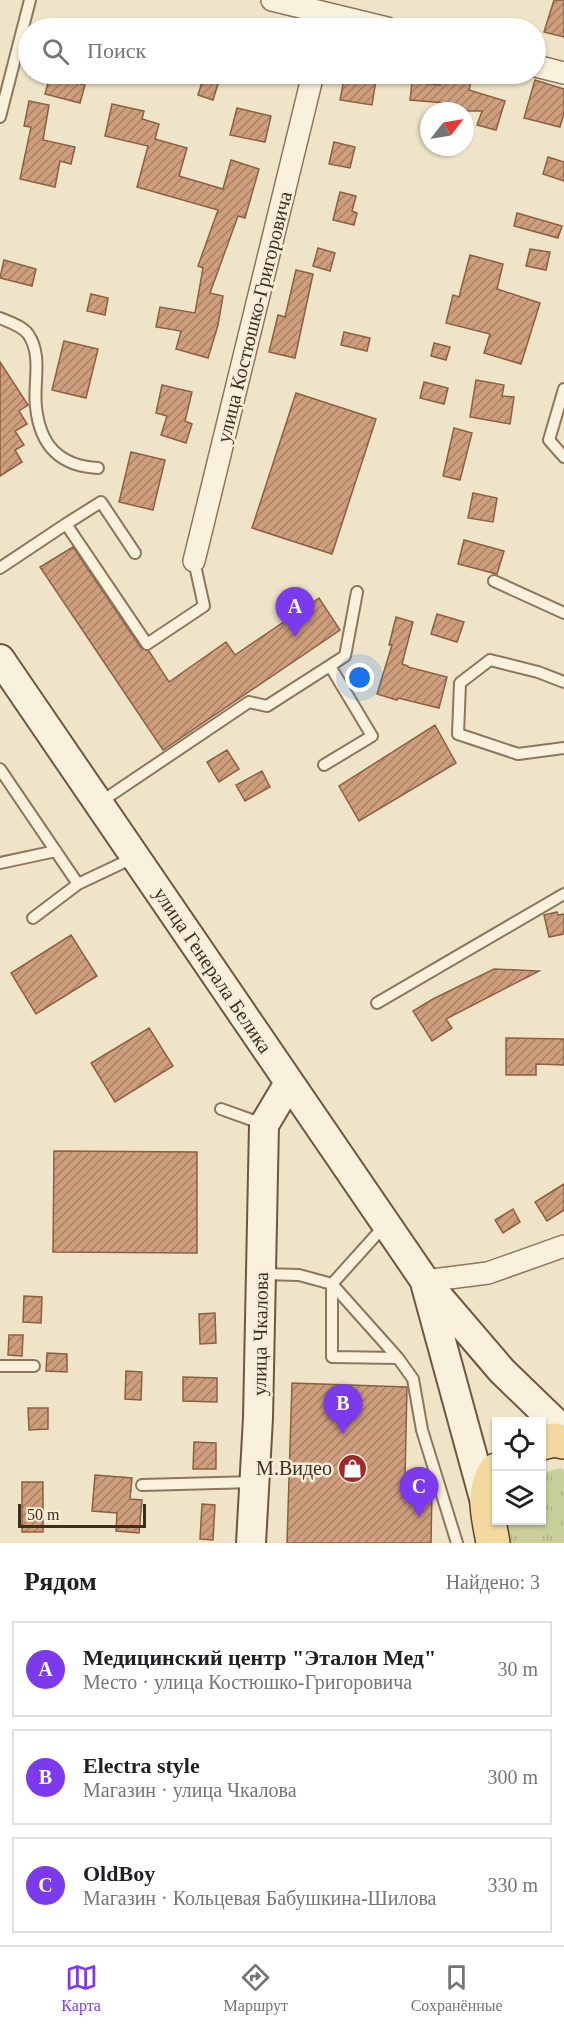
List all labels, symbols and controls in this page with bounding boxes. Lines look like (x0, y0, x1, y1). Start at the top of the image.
search box (18, 18, 546, 84)
icon: search (39, 35, 72, 68)
text: Поиск (87, 38, 146, 63)
north arrow (420, 102, 474, 156)
street label: улица Костюшко-Григоровича (212, 189, 297, 445)
pin: A (276, 588, 314, 637)
your location (345, 663, 374, 692)
street label: улица Генерала Белика (148, 883, 277, 1058)
street label: улица Чкалова (248, 1272, 273, 1396)
pin: B (324, 1384, 362, 1434)
map controls (492, 1417, 546, 1525)
button: locate (492, 1417, 546, 1471)
shop icon: М.Видео (337, 1452, 369, 1484)
place label: М.Видео (256, 1457, 332, 1480)
pin: C (400, 1468, 438, 1517)
button: layers (492, 1471, 546, 1525)
scale bar (18, 1501, 146, 1528)
text: 50 m (27, 1506, 59, 1523)
text: Рядом (24, 1567, 97, 1596)
text: Найдено: 3 (446, 1571, 540, 1593)
text: Медицинский центр "Эталон Мед" (83, 1645, 436, 1670)
text: A (38, 1658, 53, 1680)
text: 30 m (497, 1658, 538, 1680)
text: Место · улица Костюшко-Григоровича (83, 1671, 412, 1693)
text: Electra style (83, 1753, 200, 1778)
text: B (39, 1766, 52, 1788)
text: 300 m (487, 1766, 538, 1788)
text: Магазин · улица Чкалова (83, 1779, 297, 1801)
text: OldBoy (83, 1861, 155, 1886)
text: C (38, 1874, 53, 1896)
text: 330 m (487, 1874, 538, 1896)
text: Магазин · Кольцевая Бабушкина-Шилова (83, 1887, 436, 1909)
tab: Карта (61, 1961, 101, 2015)
tab: Маршрут (224, 1961, 288, 2015)
tab: Сохранённые (411, 1961, 503, 2015)

